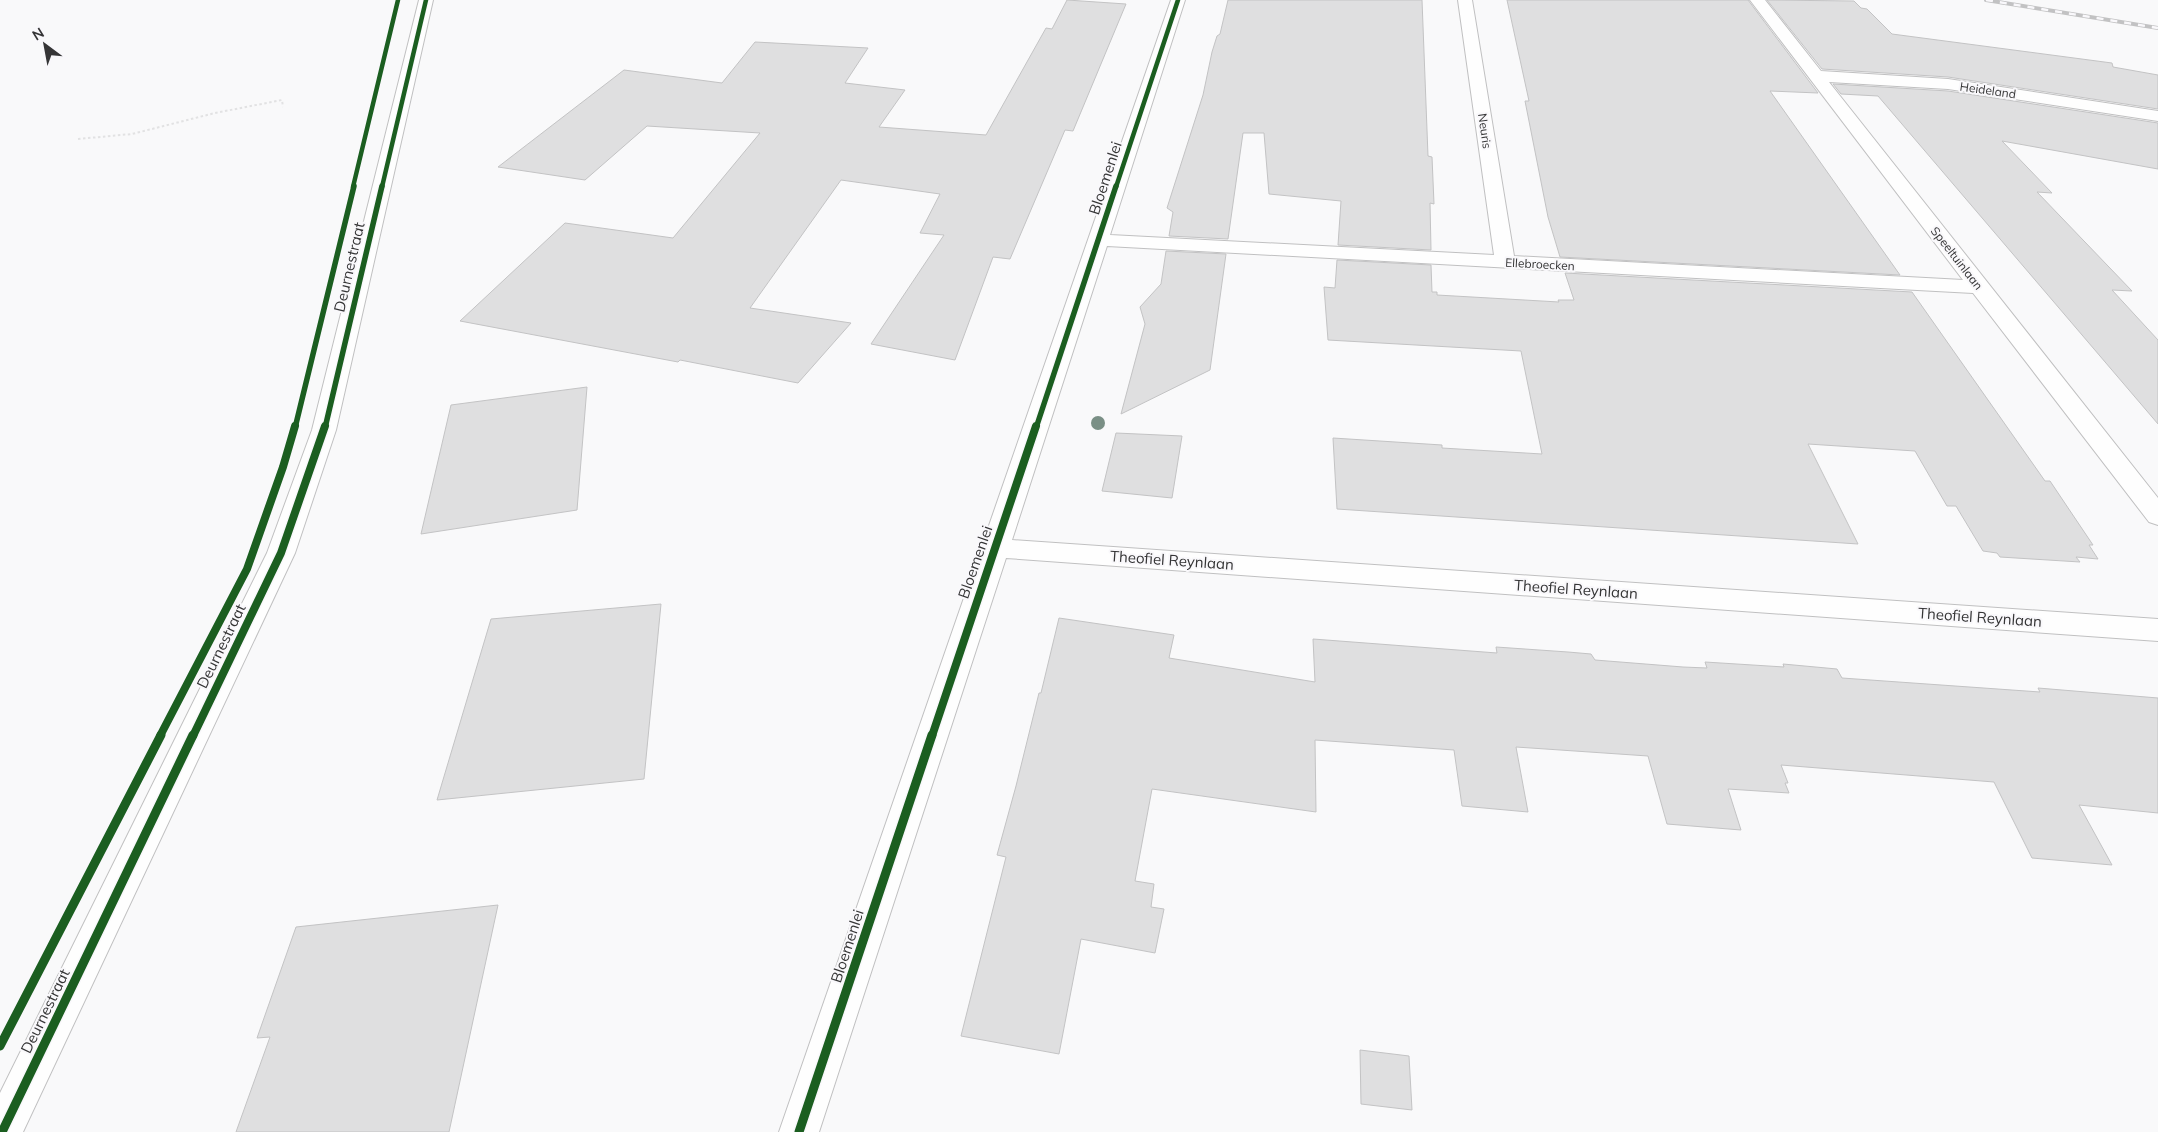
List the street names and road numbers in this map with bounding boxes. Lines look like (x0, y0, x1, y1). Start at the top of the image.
street label: Heideland (1959, 79, 2017, 101)
street label: Neuris (1475, 112, 1495, 150)
street label: Bloemenlei (1084, 139, 1126, 217)
street label: Deurnestraat (329, 220, 369, 314)
street label: Speeltuinlaan (1928, 223, 1986, 293)
street label: Ellebroecken (1505, 255, 1575, 273)
street label: Bloemenlei (954, 523, 996, 601)
street label: Theofiel Reynlaan (1109, 546, 1235, 574)
street label: Theofiel Reynlaan (1513, 575, 1639, 603)
street label: Deurnestraat (192, 601, 250, 691)
street label: Theofiel Reynlaan (1917, 603, 2043, 631)
street label: Bloemenlei (826, 907, 868, 985)
street label: Deurnestraat (16, 966, 74, 1056)

